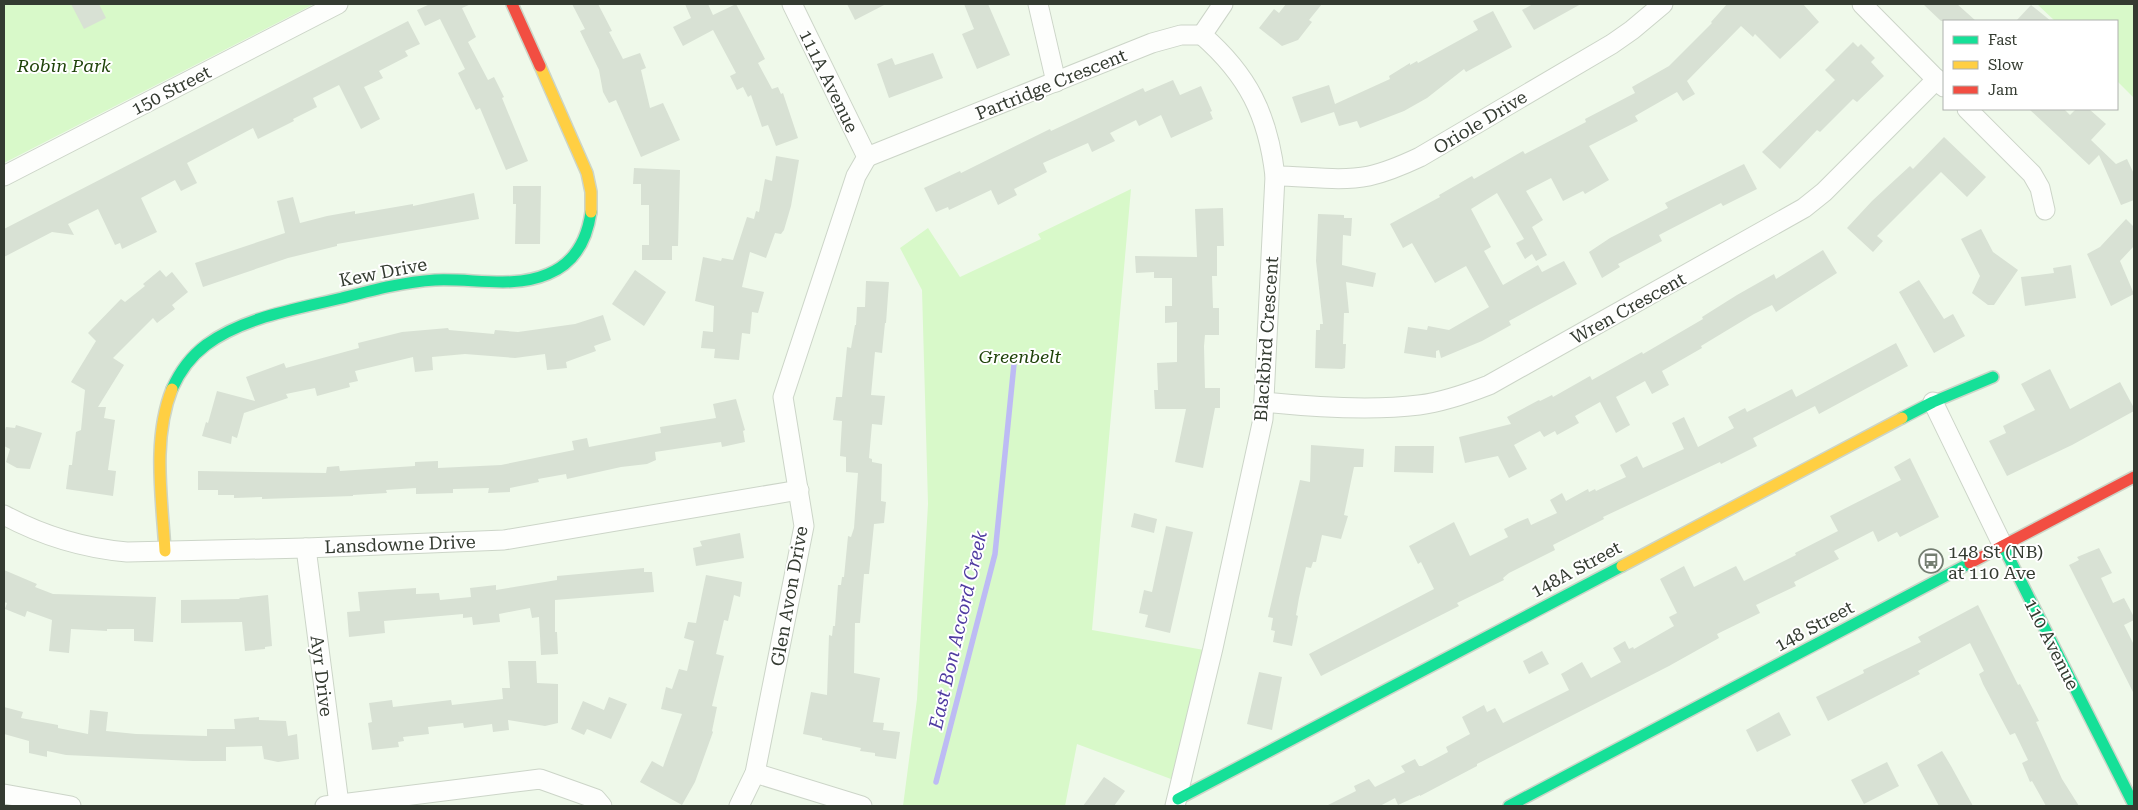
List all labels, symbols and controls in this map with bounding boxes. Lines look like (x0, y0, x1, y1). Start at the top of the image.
legend (1943, 20, 2118, 110)
street label: 111A Avenue (795, 26, 863, 136)
text: Fast (1988, 31, 2018, 49)
street label: Partridge Crescent (972, 44, 1130, 124)
park label: Robin Park (16, 55, 111, 76)
text: Slow (1988, 56, 2024, 74)
street label: 150 Street (128, 61, 215, 119)
text: Jam (1988, 81, 2018, 99)
street label: Oriole Drive (1429, 86, 1531, 158)
street label: Kew Drive (337, 253, 429, 291)
street label: Blackbird Crescent (1250, 255, 1282, 422)
street label: Wren Crescent (1567, 268, 1689, 348)
park label: Greenbelt (979, 346, 1061, 367)
street label: Glen Avon Drive (766, 524, 812, 668)
water label: East Bon Accord Creek (924, 528, 992, 733)
street label: Lansdowne Drive (324, 531, 476, 557)
street label: 148A Street (1527, 536, 1625, 602)
place label: 148 St (NB) at 110 Ave (1948, 541, 2043, 583)
bus stop icon: 148 St (NB) at 110 Ave (1918, 548, 1944, 574)
street label: 110 Avenue (2020, 595, 2084, 693)
street label: 148 Street (1771, 596, 1857, 656)
street label: Ayr Drive (307, 634, 337, 718)

